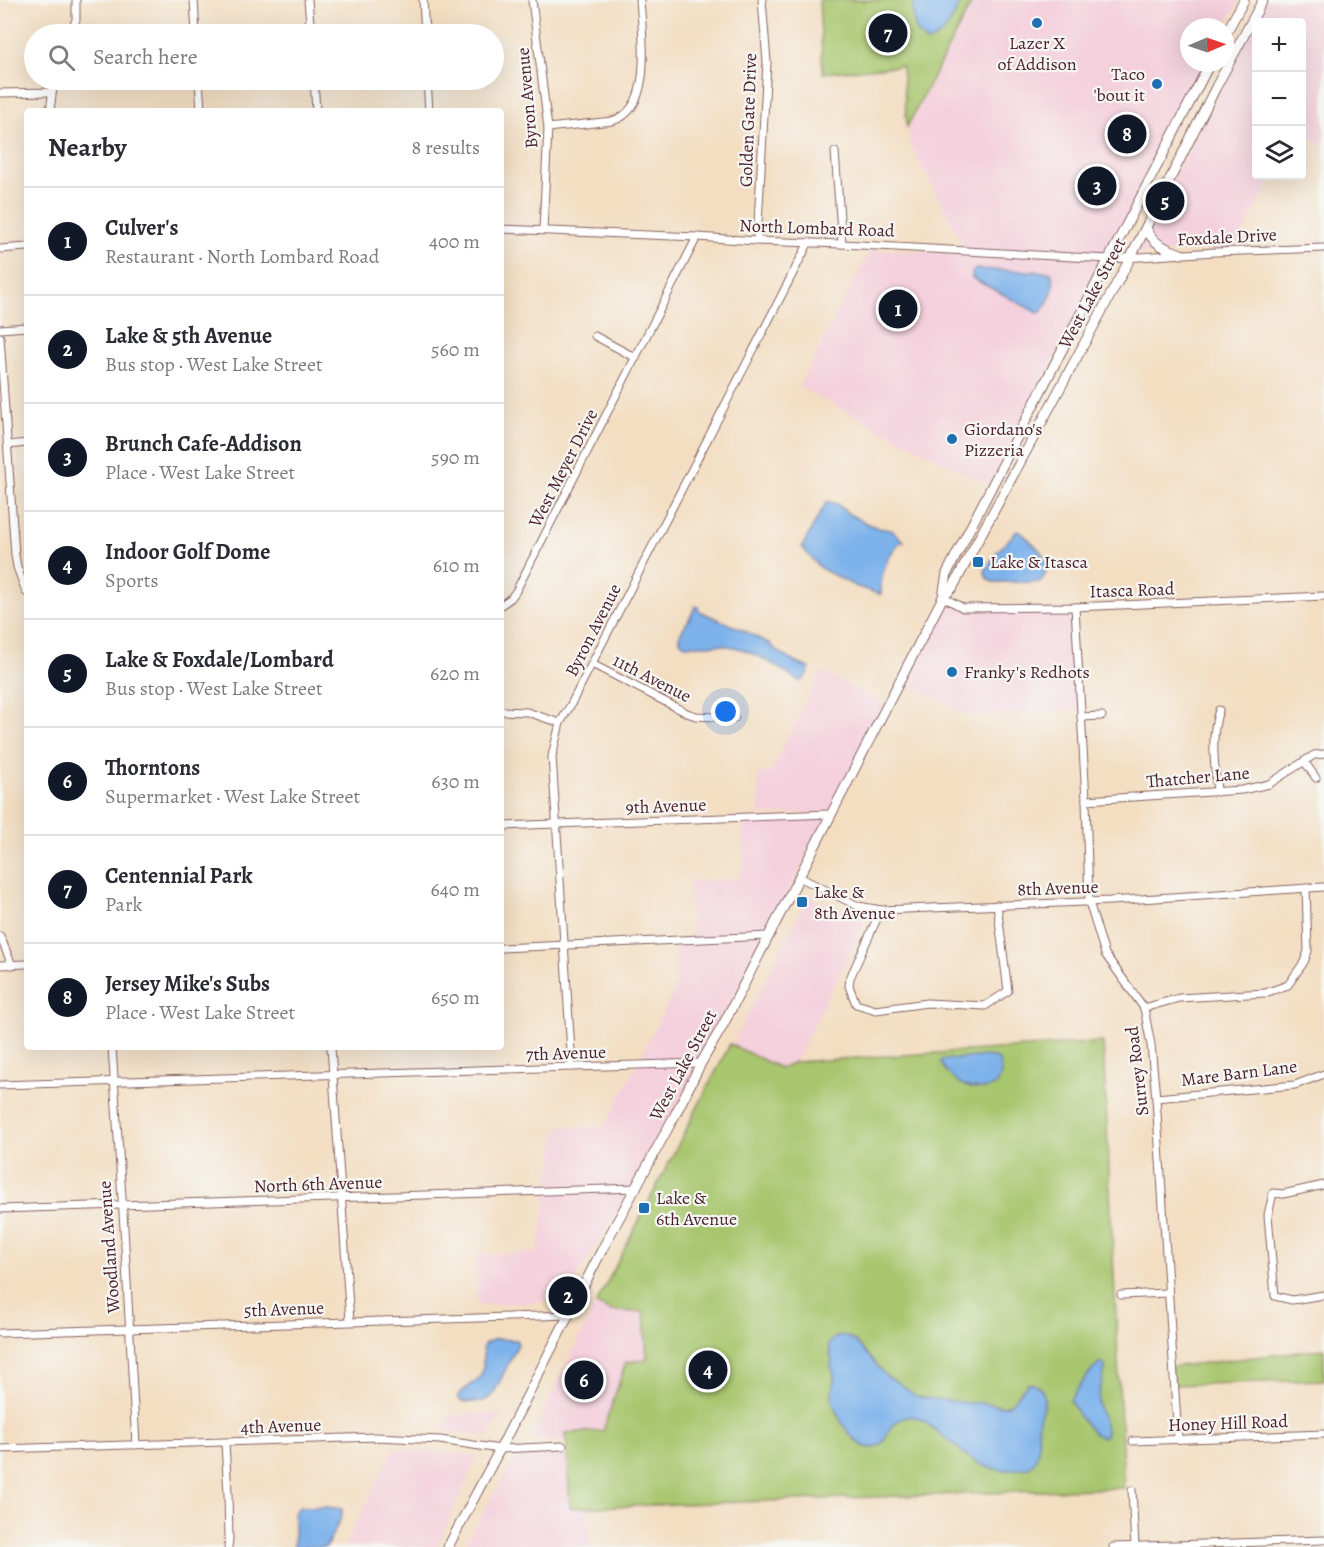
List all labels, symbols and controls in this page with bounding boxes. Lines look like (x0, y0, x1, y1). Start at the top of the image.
pin: 7 (868, 10, 908, 56)
marker: Lazer X of Addison (1030, 16, 1044, 30)
north arrow (1180, 18, 1234, 72)
map controls (1252, 18, 1306, 180)
button: + (1252, 18, 1306, 72)
search box (24, 24, 504, 90)
place label: Lazer X of Addison (997, 31, 1077, 76)
icon: search (45, 41, 78, 74)
text: Search here (93, 42, 198, 72)
street label: Byron Avenue (511, 46, 543, 150)
street label: Golden Gate Drive (734, 52, 762, 188)
place label: Taco 'bout it (1093, 62, 1145, 107)
button: − (1252, 72, 1306, 126)
marker: Taco 'bout it (1150, 77, 1164, 91)
pin: 8 (1108, 112, 1146, 156)
button: layers (1252, 126, 1306, 180)
text: Nearby (48, 130, 127, 165)
text: 8 results (412, 134, 480, 161)
pin: 3 (1078, 164, 1116, 208)
pin: 5 (1146, 178, 1184, 224)
text: Culver's (105, 213, 178, 243)
street label: North Lombard Road (739, 213, 895, 243)
street label: Foxdale Drive (1177, 222, 1277, 252)
text: 1 (64, 228, 71, 255)
text: 400 m (429, 228, 480, 255)
street label: West Lake Street (1052, 233, 1131, 353)
text: Restaurant · North Lombard Road (105, 243, 379, 270)
pin: 1 (878, 286, 918, 332)
text: Lake & 5th Avenue (105, 321, 272, 351)
text: 2 (63, 336, 72, 363)
text: 560 m (431, 336, 480, 363)
text: Bus stop · West Lake Street (105, 351, 323, 378)
street label: West Meyer Drive (522, 405, 603, 532)
place label: Giordano's Pizzeria (964, 417, 1043, 462)
text: Brunch Cafe-Addison (105, 429, 302, 459)
marker: Giordano's Pizzeria (945, 432, 959, 446)
text: 3 (63, 444, 72, 471)
text: 590 m (431, 444, 480, 471)
text: Place · West Lake Street (105, 459, 295, 486)
text: Indoor Golf Dome (105, 537, 270, 567)
place label: Lake & Itasca (990, 550, 1088, 574)
text: 4 (63, 552, 72, 579)
text: 610 m (433, 552, 480, 579)
marker: Lake & Itasca (971, 555, 985, 569)
text: Sports (105, 567, 158, 594)
street label: Itasca Road (1089, 577, 1175, 603)
street label: Byron Avenue (559, 579, 627, 681)
text: Lake & Foxdale/Lombard (105, 645, 334, 675)
street label: 11th Avenue (609, 648, 695, 708)
text: 5 (63, 660, 72, 687)
text: 620 m (430, 660, 480, 687)
place label: Franky's Redhots (964, 660, 1090, 684)
marker: Franky's Redhots (945, 665, 959, 679)
text: Bus stop · West Lake Street (105, 675, 323, 702)
your location (711, 697, 740, 726)
text: Thorntons (105, 753, 200, 783)
street label: Thatcher Lane (1145, 761, 1251, 793)
text: 6 (63, 768, 72, 795)
text: 630 m (431, 768, 480, 795)
text: Supermarket · West Lake Street (105, 783, 360, 810)
street label: 9th Avenue (625, 793, 707, 819)
text: Centennial Park (105, 861, 253, 891)
street label: 8th Avenue (1017, 875, 1099, 901)
text: 7 (63, 876, 72, 903)
text: 640 m (430, 876, 480, 903)
place label: Lake & 8th Avenue (814, 880, 895, 925)
text: Park (105, 891, 143, 918)
marker: Lake & 8th Avenue (795, 895, 809, 909)
text: Jersey Mike's Subs (105, 969, 270, 999)
text: 8 (63, 984, 72, 1011)
text: 650 m (431, 984, 480, 1011)
text: Place · West Lake Street (105, 999, 295, 1026)
street label: West Lake Street (643, 1005, 722, 1125)
street label: Surrey Road (1120, 1025, 1154, 1117)
street label: 7th Avenue (525, 1040, 607, 1066)
street label: Mare Barn Lane (1180, 1054, 1298, 1092)
street label: North 6th Avenue (253, 1170, 383, 1198)
street label: Woodland Avenue (92, 1180, 126, 1315)
place label: Lake & 6th Avenue (656, 1186, 737, 1231)
marker: Lake & 6th Avenue (637, 1201, 651, 1215)
pin: 2 (548, 1274, 588, 1318)
street label: 5th Avenue (243, 1296, 325, 1322)
pin: 4 (688, 1348, 728, 1392)
pin: 6 (564, 1358, 604, 1402)
street label: Honey Hill Road (1168, 1409, 1289, 1437)
street label: 4th Avenue (240, 1413, 322, 1439)

